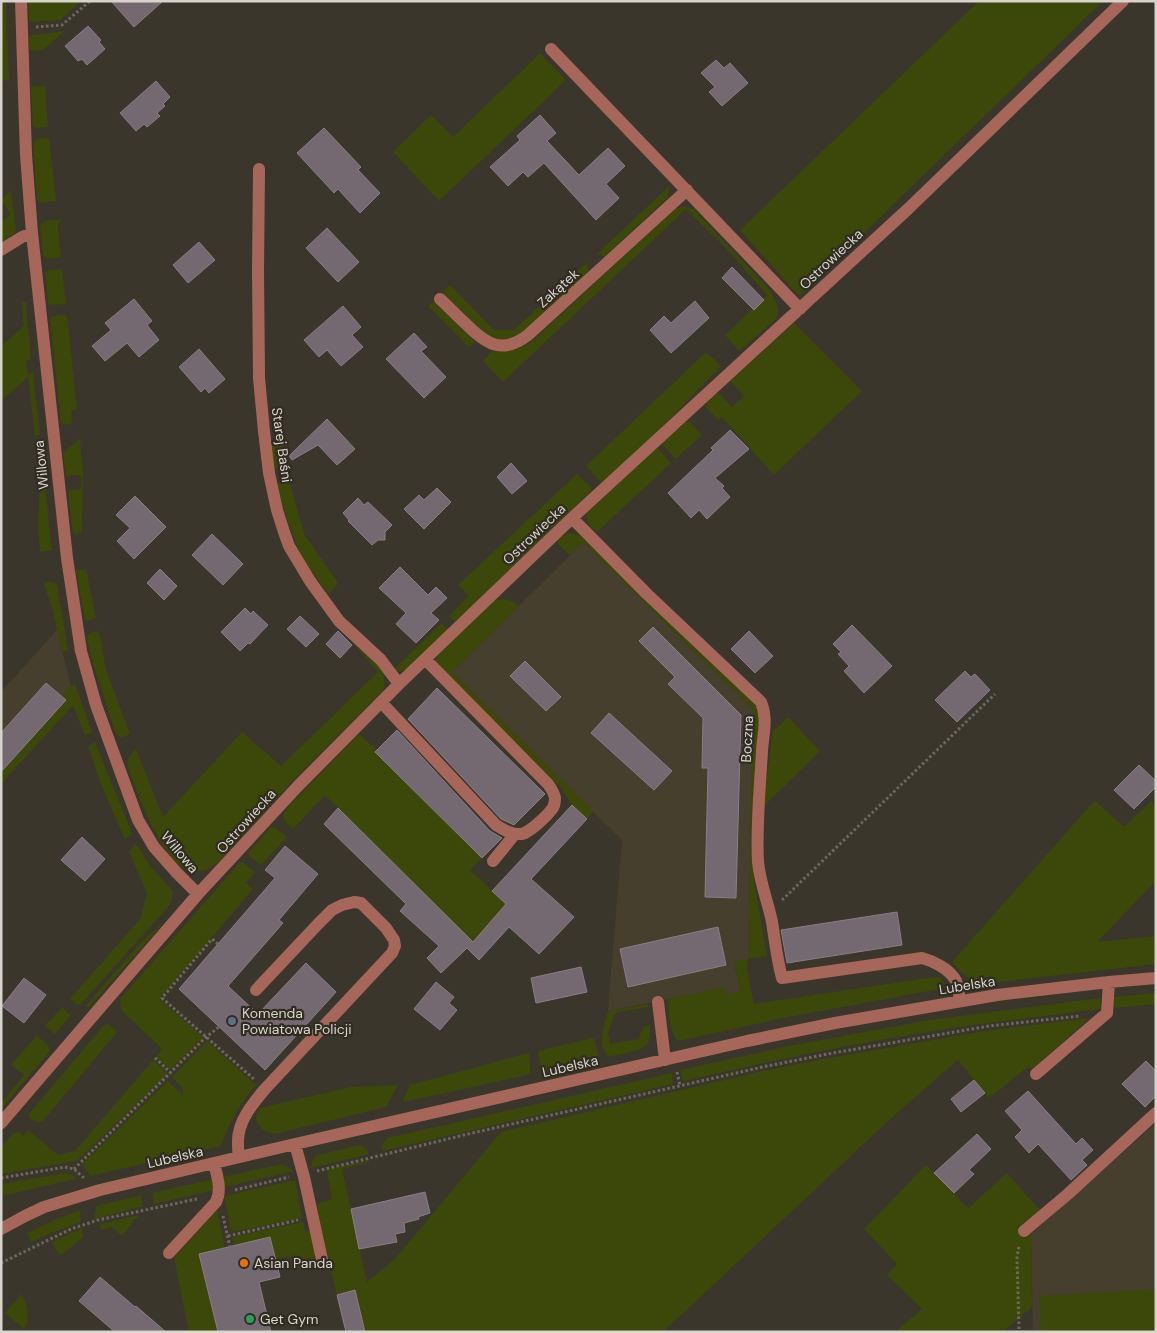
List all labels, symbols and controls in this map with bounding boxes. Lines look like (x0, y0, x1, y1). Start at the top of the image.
street label: Ostrowiecka (795, 225, 867, 293)
street label: Zakątek (533, 265, 583, 311)
street label: Starej Baśni (268, 406, 296, 484)
street label: Willowa (29, 440, 53, 490)
street label: Ostrowiecka (499, 500, 569, 568)
street label: Boczna (737, 715, 757, 763)
street label: Ostrowiecka (212, 785, 280, 857)
street label: Willowa (157, 827, 203, 877)
street label: Lubelska (937, 972, 997, 998)
place label: Komenda Powiatowa Policji (242, 1004, 352, 1038)
marker: Komenda Powiatowa Policji (226, 1015, 238, 1027)
street label: Lubelska (540, 1051, 600, 1081)
street label: Lubelska (145, 1142, 205, 1172)
place label: Asian Panda (254, 1254, 333, 1272)
marker: Asian Panda (238, 1257, 250, 1269)
place label: Get Gym (260, 1310, 318, 1328)
marker: Get Gym (244, 1313, 256, 1325)

